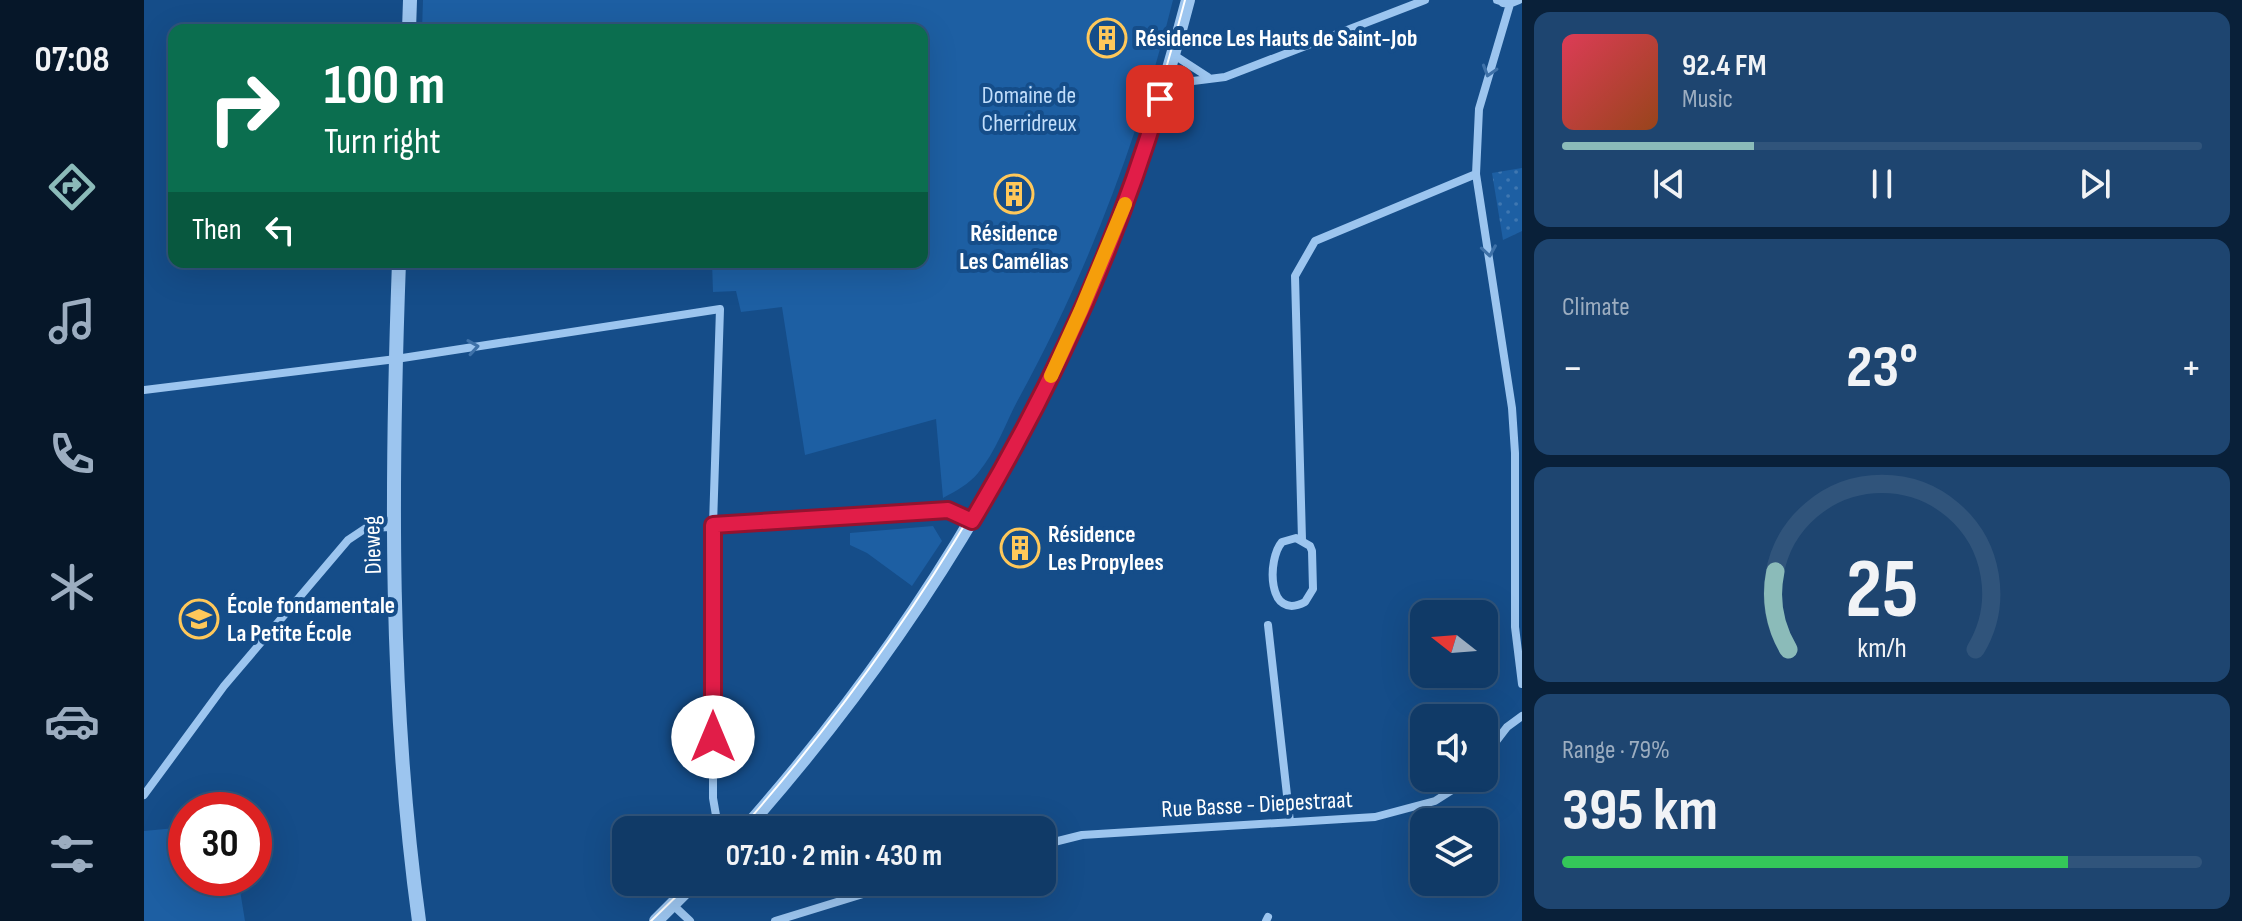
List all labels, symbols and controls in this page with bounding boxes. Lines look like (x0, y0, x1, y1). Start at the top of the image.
building icon: Résidence Les Hauts de Saint-Job (1086, 17, 1128, 59)
place label: Résidence Les Hauts de Saint-Job (1135, 24, 1417, 53)
text: 07:08 (35, 39, 109, 82)
text: 92.4 FM (1682, 48, 1767, 84)
text: 100 m (324, 53, 445, 120)
icon: right (192, 56, 296, 160)
one-way arrow (1482, 64, 1498, 77)
pin (1126, 65, 1194, 133)
icon: arrive (1138, 77, 1182, 121)
park label: Domaine de Cherridreux (982, 81, 1077, 138)
text: Music (1682, 84, 1733, 115)
text: Turn right (324, 121, 441, 164)
icon: directions (44, 159, 100, 215)
icon: previous (1647, 162, 1691, 206)
icon: pause (1860, 162, 1904, 206)
icon: next (2073, 162, 2117, 206)
building icon: Résidence Les Camélias (993, 173, 1035, 215)
icon: left (258, 208, 302, 252)
text: Then (192, 212, 242, 248)
place label: Résidence Les Camélias (959, 219, 1069, 276)
one-way arrow (1479, 244, 1496, 258)
text: Climate (1562, 292, 1630, 323)
icon: music (44, 293, 100, 349)
text: 23° (1846, 332, 1918, 404)
one-way arrow (466, 339, 479, 356)
text: − (1562, 342, 1584, 395)
text: + (2180, 342, 2202, 395)
icon: phone (44, 426, 100, 482)
street label: Dieweg (357, 515, 388, 575)
place label: Résidence Les Propylees (1048, 520, 1164, 577)
building icon: Résidence Les Propylees (999, 527, 1041, 569)
text: 25 (1846, 541, 1918, 641)
icon: climate (44, 559, 100, 615)
place label: École fondamentale La Petite École (227, 591, 395, 648)
school or university icon: École fondamentale La Petite École (178, 598, 220, 640)
north arrow (1410, 600, 1498, 688)
map controls (1410, 600, 1498, 896)
text: km/h (1857, 631, 1907, 666)
icon: car (44, 693, 100, 749)
position arrow (671, 695, 755, 779)
button: sound (1410, 704, 1498, 792)
text: Range · 79% (1562, 735, 1670, 766)
text: 395 km (1562, 775, 1718, 847)
street label: Rue Basse - Diepestraat (1161, 785, 1353, 824)
speed limit sign: 30 (168, 792, 272, 896)
button: layers (1410, 808, 1498, 896)
icon: filters (44, 826, 100, 882)
text: 07:10 · 2 min · 430 m (726, 838, 942, 874)

